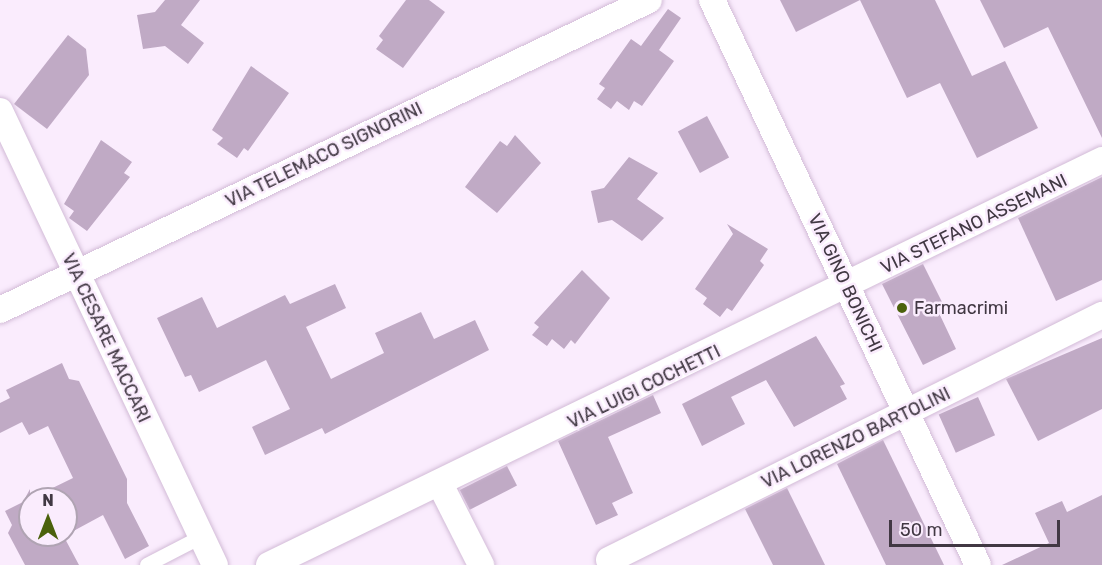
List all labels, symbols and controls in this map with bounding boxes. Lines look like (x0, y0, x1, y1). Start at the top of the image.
street label: VIA TELEMACO SIGNORINI (222, 98, 426, 212)
street label: VIA STEFANO ASSEMANI (877, 169, 1071, 279)
street label: VIA GINO BONICHI (803, 210, 887, 356)
street label: VIA CESARE MACCARI (57, 250, 155, 426)
place label: Farmacrimi (914, 297, 1008, 319)
marker: Farmacrimi (895, 301, 909, 315)
street label: VIA LUIGI COCHETTI (564, 341, 724, 433)
street label: VIA LORENZO BARTOLINI (758, 383, 954, 493)
north arrow (18, 487, 78, 547)
text: N (42, 491, 54, 510)
scale bar (892, 508, 1063, 546)
text: 50 m (900, 519, 943, 541)

